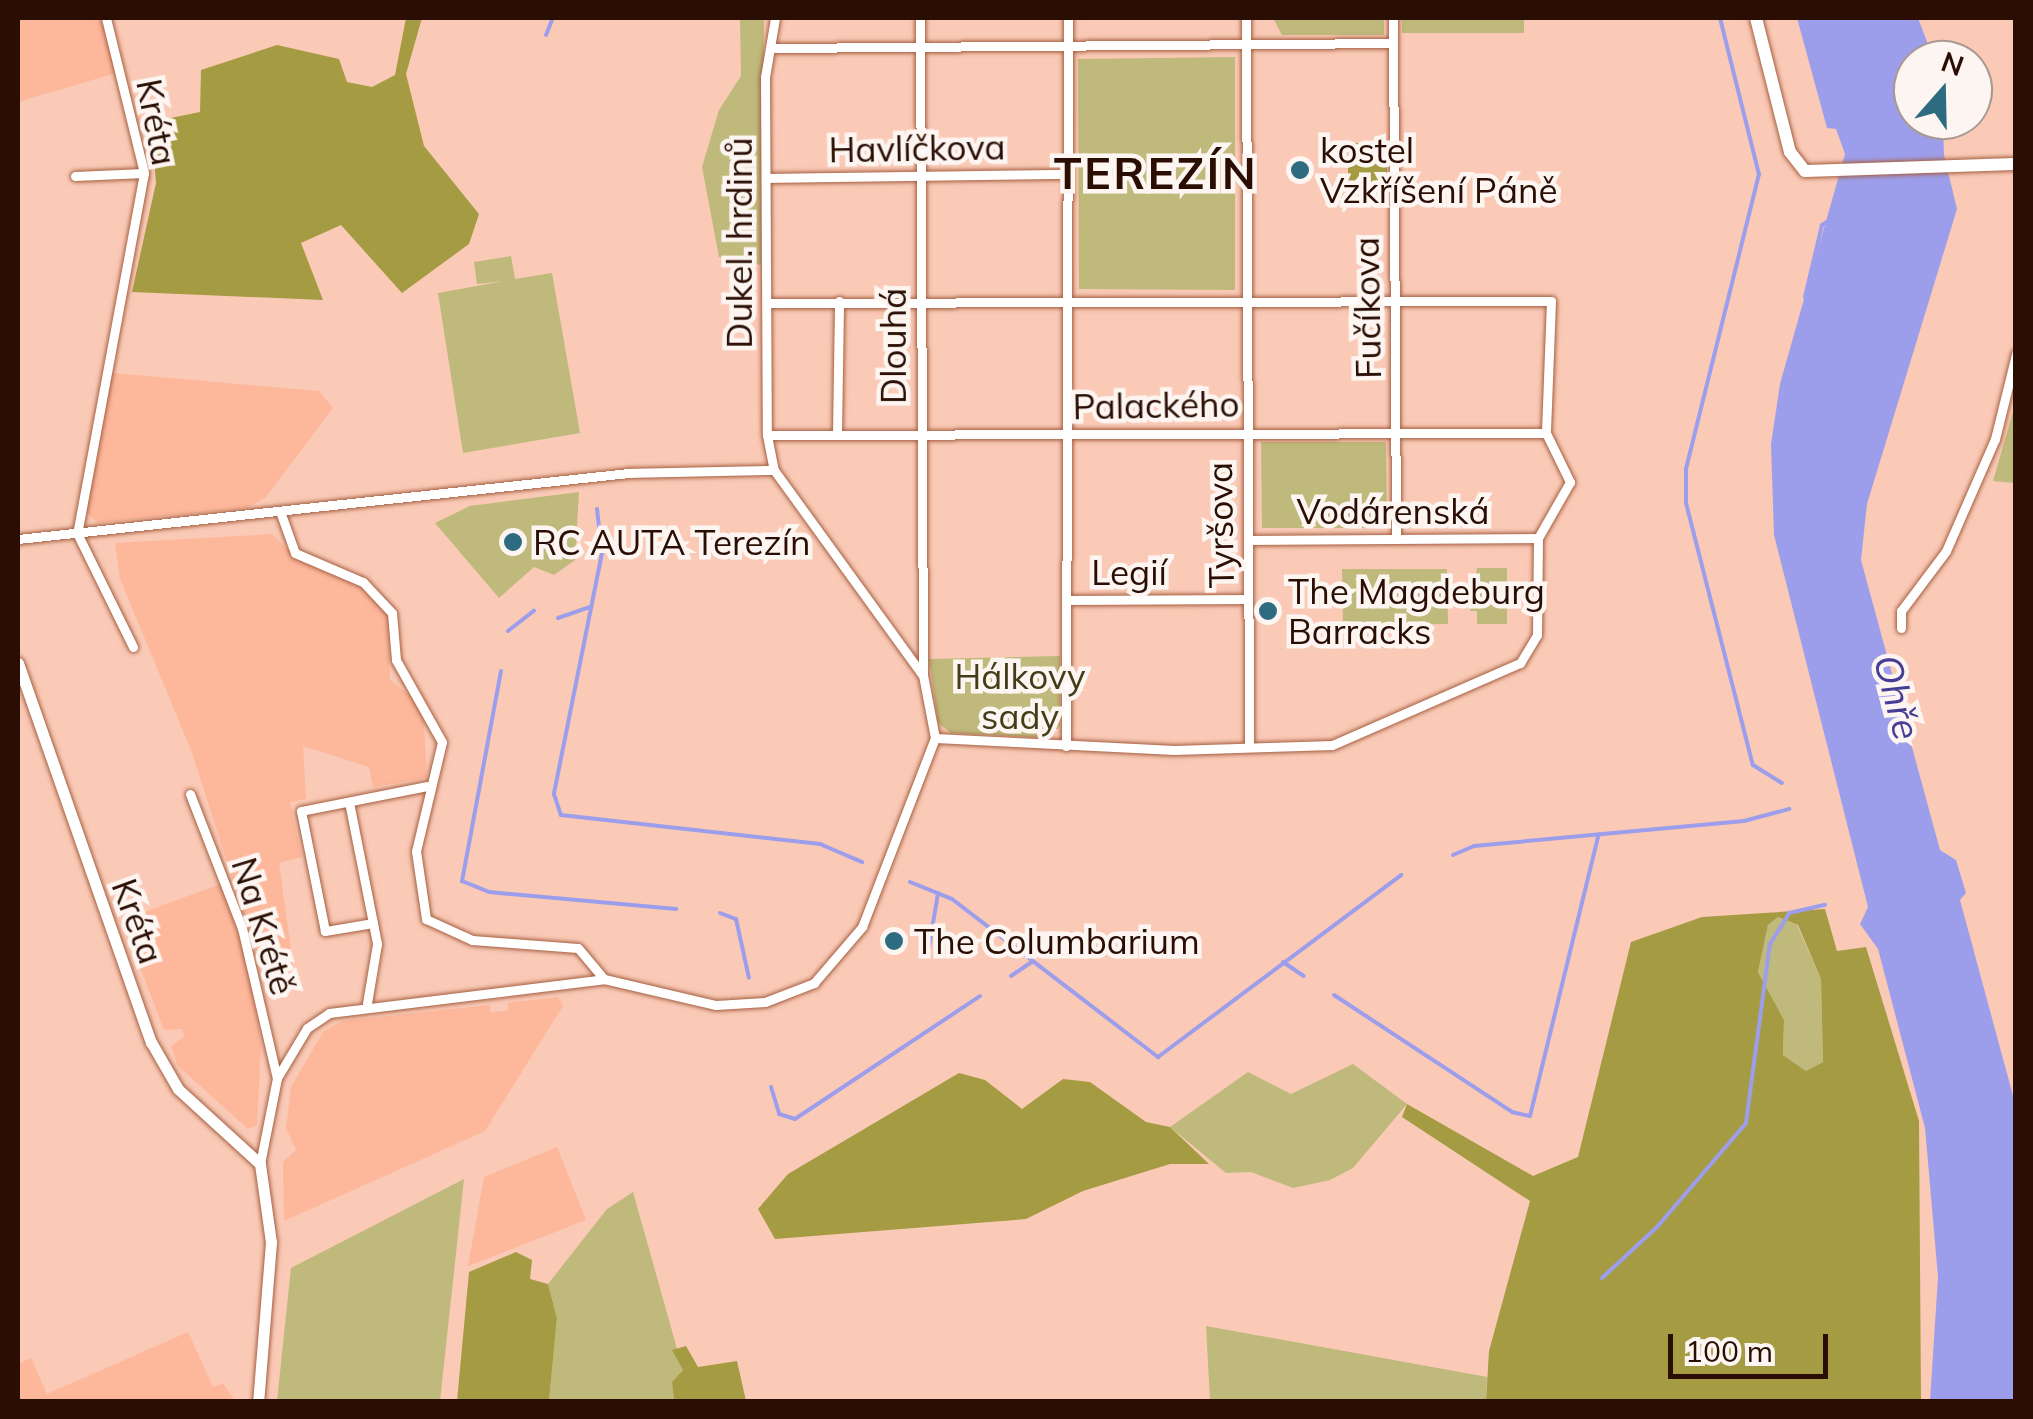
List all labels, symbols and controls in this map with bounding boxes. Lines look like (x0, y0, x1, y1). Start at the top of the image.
north arrow (1893, 40, 1993, 140)
text: N (1937, 43, 1969, 83)
street label: Kréta (128, 75, 186, 169)
street label: Havlíčkova (828, 125, 1006, 171)
place label: kostel Vzkříšení Páně (1320, 129, 1557, 211)
street label: Dukel. hrdinů (718, 137, 760, 349)
district label: TEREZÍN (1054, 146, 1258, 200)
marker: kostel Vzkříšení Páně (1289, 159, 1311, 181)
street label: Fučíkova (1345, 237, 1389, 379)
street label: Dlouhá (872, 288, 914, 404)
street label: Palackého (1072, 383, 1240, 427)
street label: Tyršova (1198, 462, 1242, 588)
street label: Vodárenská (1297, 490, 1489, 532)
place label: RC AUTA Terezín (533, 521, 810, 563)
marker: RC AUTA Terezín (502, 531, 524, 553)
street label: Legií (1091, 551, 1167, 593)
place label: The Magdeburg Barracks (1288, 570, 1545, 652)
marker: The Magdeburg Barracks (1257, 600, 1279, 622)
water label: Ohře (1864, 650, 1930, 744)
park label: Hálkovy sady (954, 655, 1086, 737)
street label: Na Krétě (223, 852, 305, 1000)
street label: Kréta (103, 873, 173, 969)
place label: The Columbarium (914, 920, 1200, 962)
marker: The Columbarium (883, 930, 905, 952)
scale bar (1673, 1314, 1833, 1376)
text: 100 m (1685, 1332, 1773, 1370)

